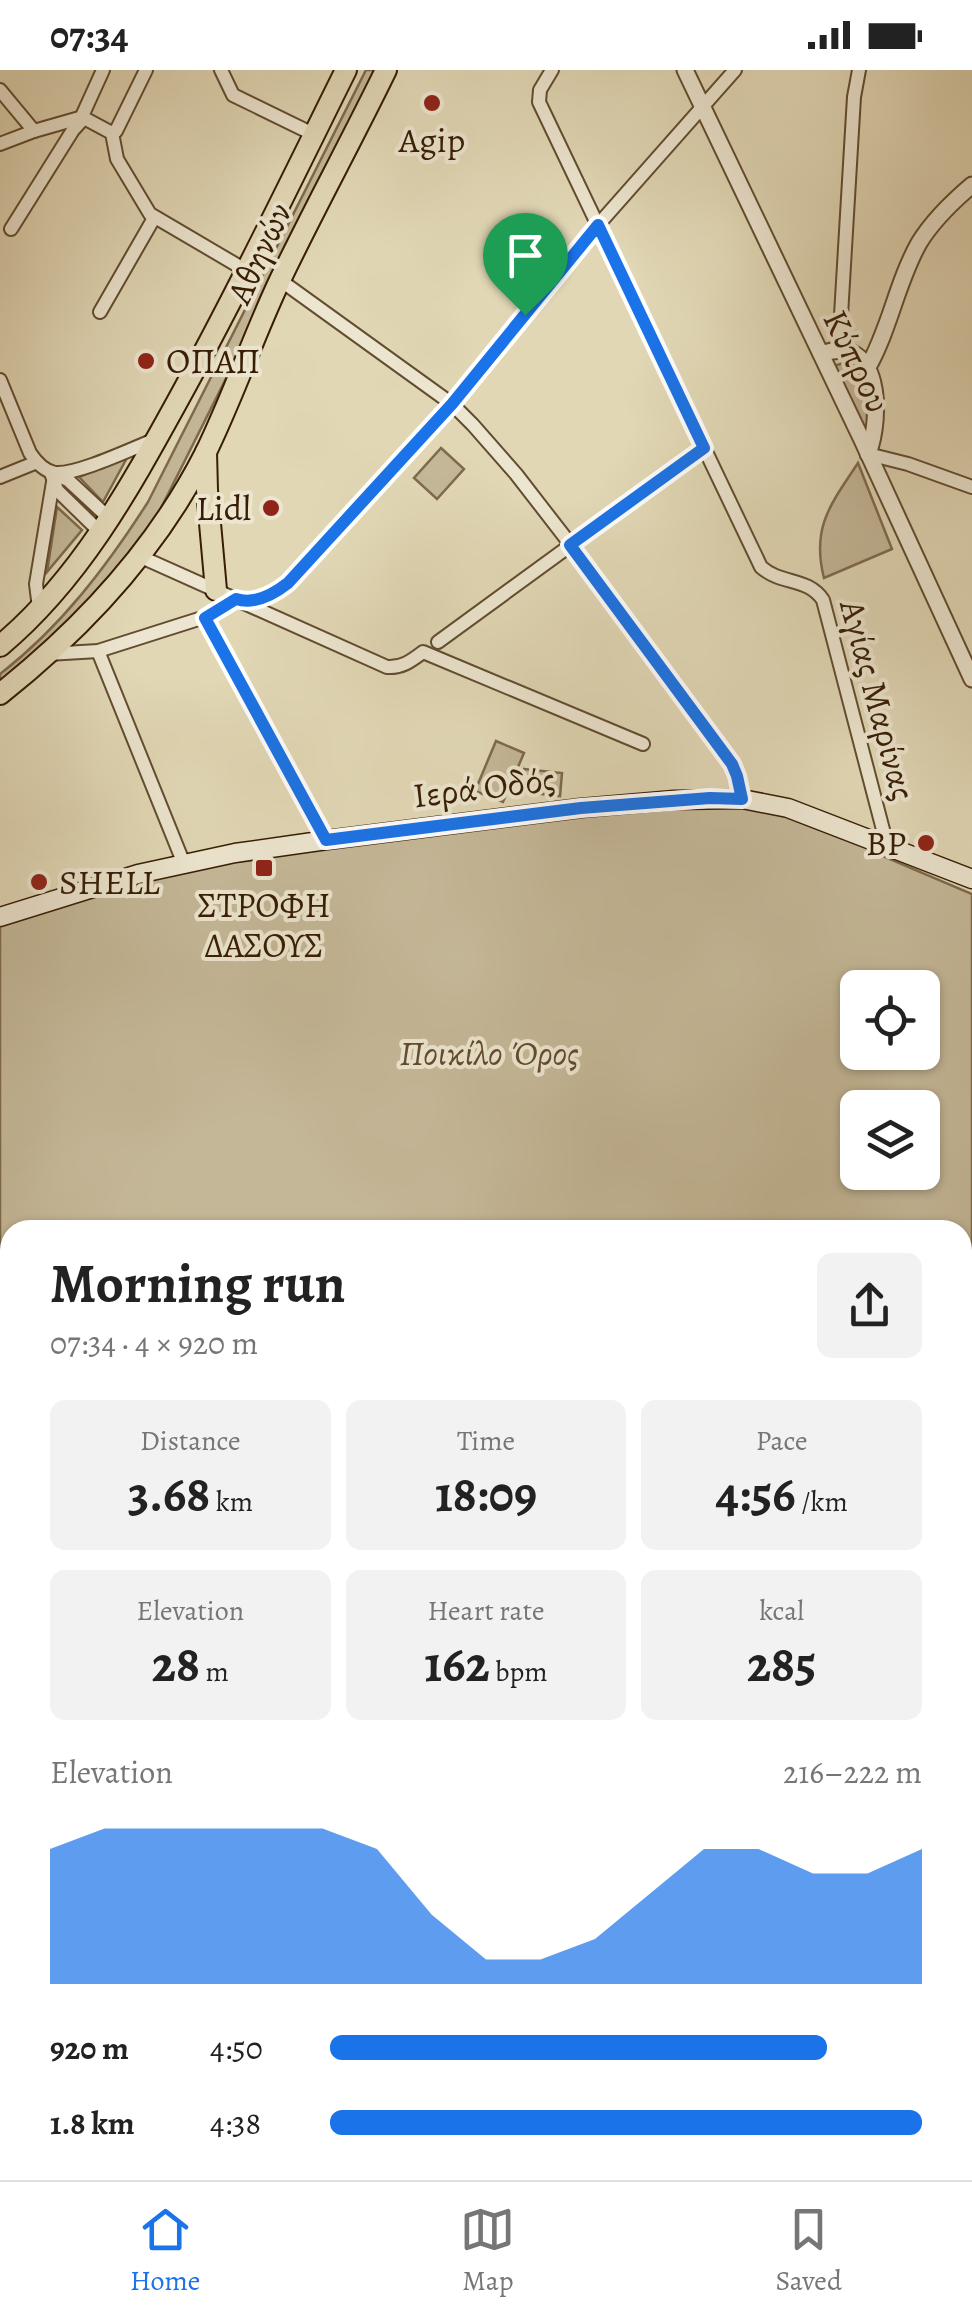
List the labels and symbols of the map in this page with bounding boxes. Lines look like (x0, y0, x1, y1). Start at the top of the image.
marker: Agip (421, 92, 443, 114)
place label: Agip (398, 116, 465, 164)
street label: Αθηνών (214, 195, 303, 312)
pin (483, 213, 568, 316)
street label: Κύπρου (812, 302, 902, 420)
place label: ΟΠΑΠ (166, 337, 260, 385)
marker: ΟΠΑΠ (135, 350, 157, 372)
place label: Lidl (196, 484, 251, 532)
marker: Lidl (260, 497, 282, 519)
street label: Αγίας Μαρίνας (828, 594, 928, 805)
street label: Ιερά Οδός (410, 755, 558, 819)
place label: BP (866, 819, 906, 867)
marker: BP (915, 832, 937, 854)
marker: ΣΤΡΟΦΗ ΔΑΣΟΥΣ (253, 857, 275, 879)
place label: SHELL (59, 858, 160, 906)
marker: SHELL (28, 871, 50, 893)
place label: ΣΤΡΟΦΗ ΔΑΣΟΥΣ (197, 881, 331, 969)
park label: Ποικίλο Όρος (399, 1029, 579, 1077)

